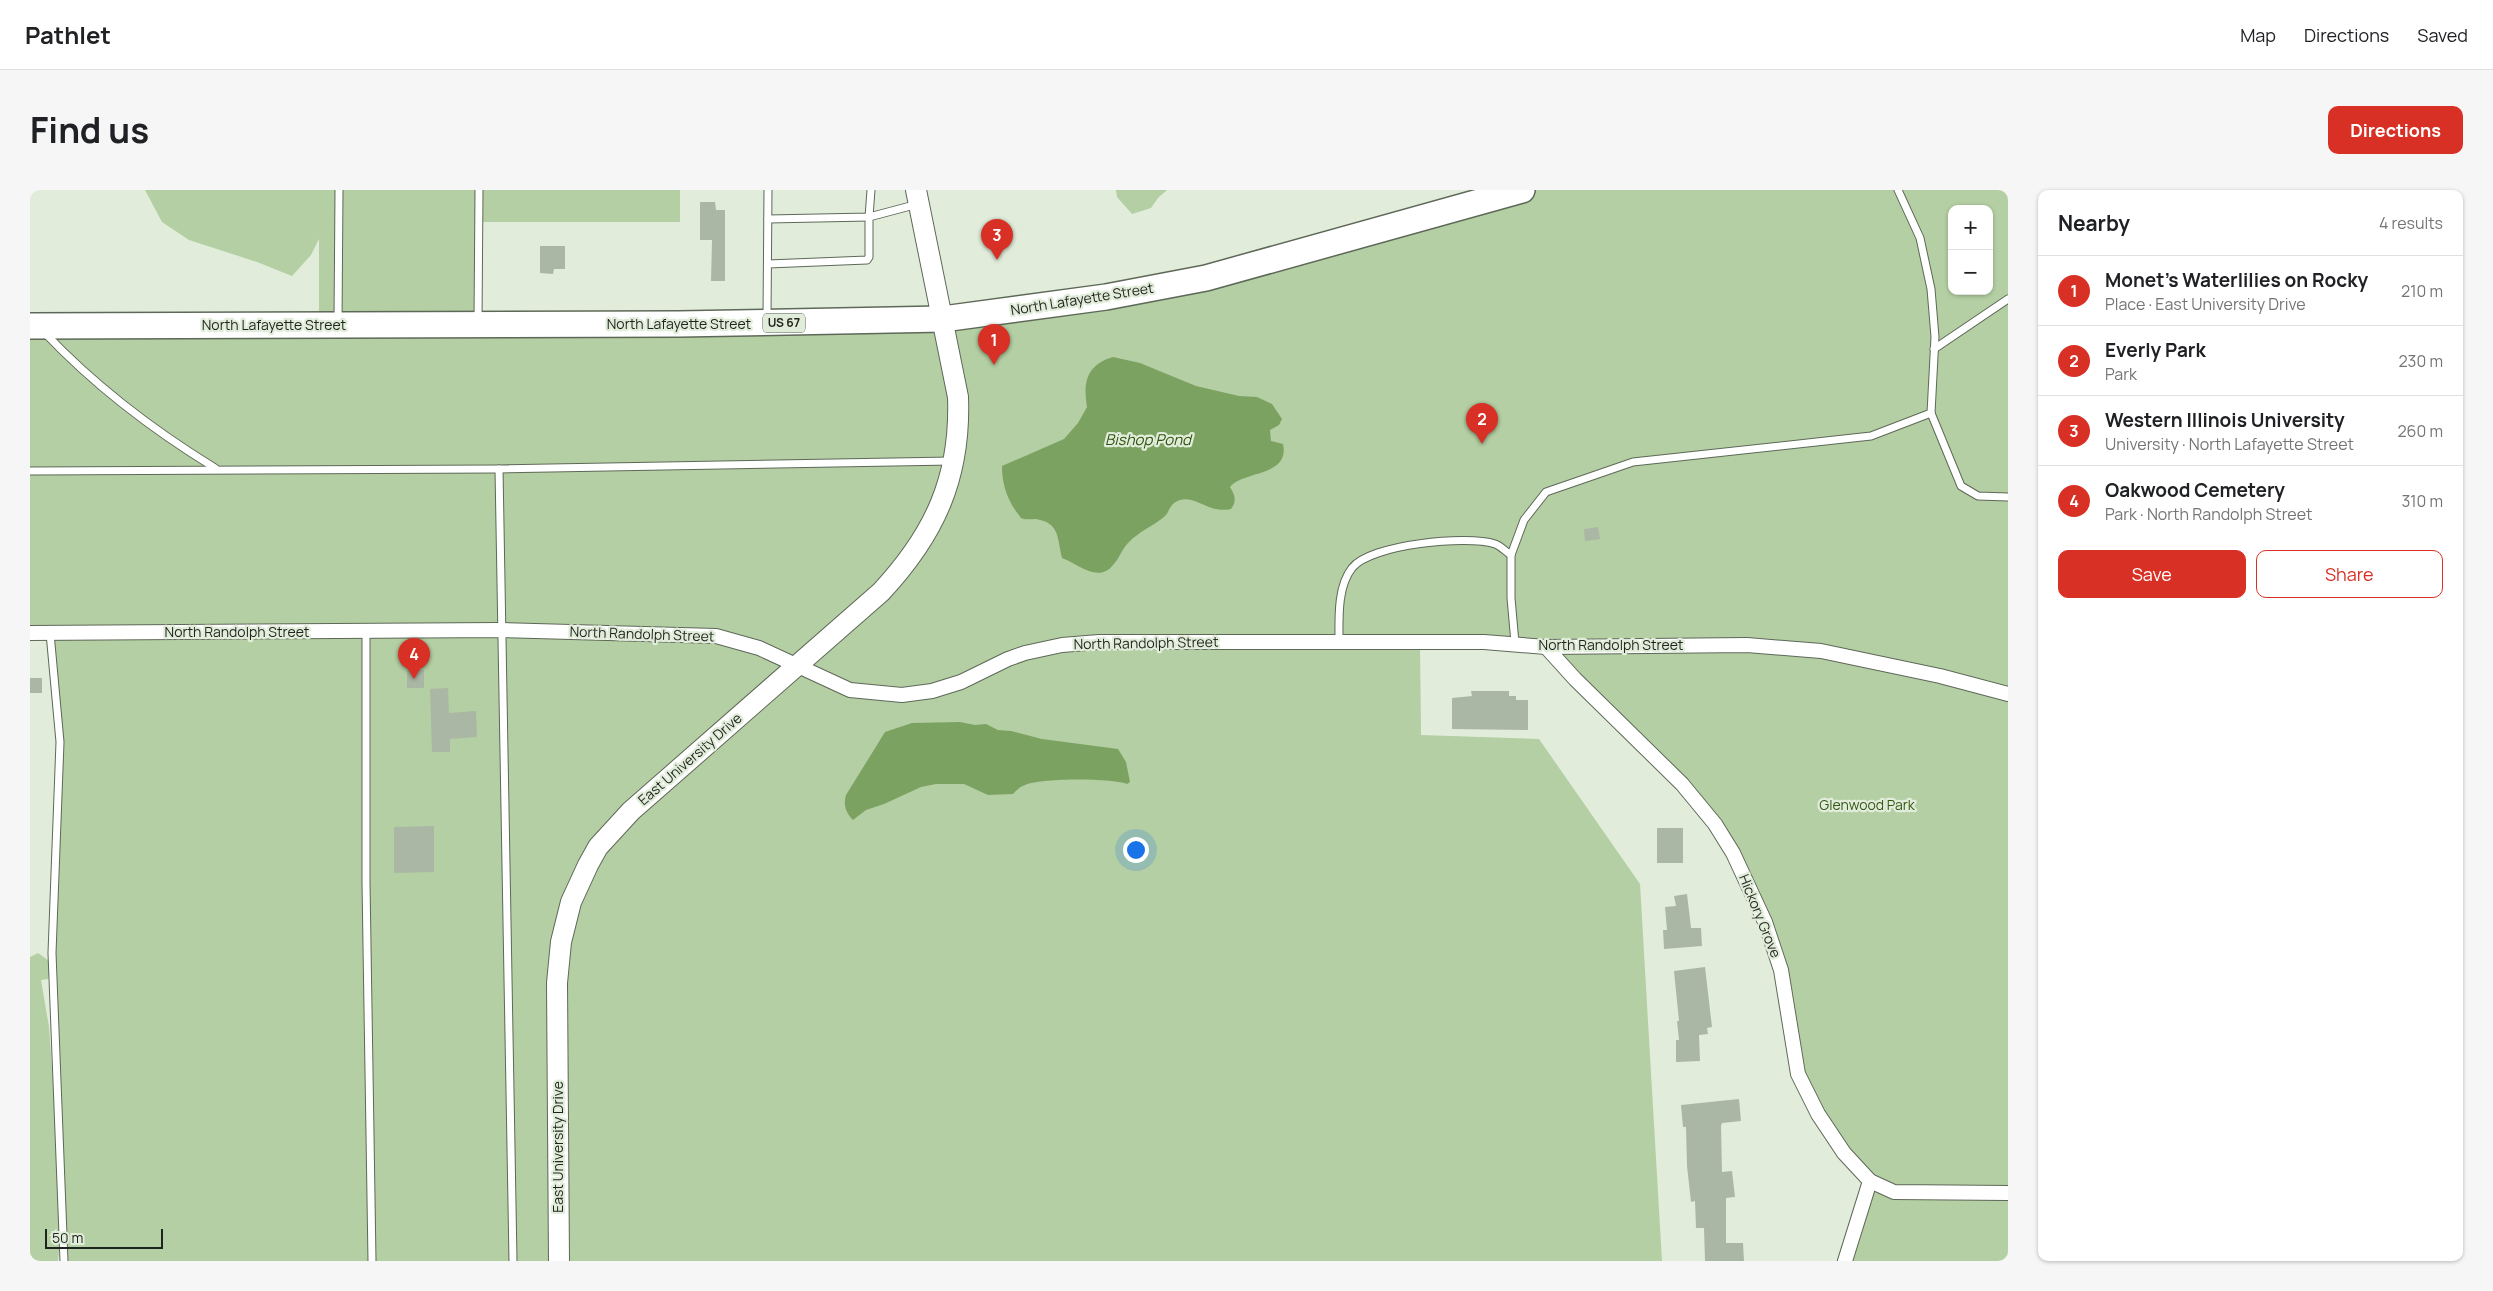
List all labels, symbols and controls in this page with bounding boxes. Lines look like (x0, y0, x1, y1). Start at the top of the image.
text: Pathlet (25, 18, 111, 51)
text: Map (2240, 23, 2276, 47)
text: Directions (2304, 23, 2389, 47)
text: Saved (2417, 23, 2468, 47)
text: Find us (30, 106, 149, 154)
button: Directions (2328, 106, 2463, 154)
map controls (1948, 205, 1993, 295)
button: + (1948, 205, 1993, 250)
text: Nearby (2058, 209, 2130, 237)
text: 4 results (2379, 212, 2443, 234)
pin: 3 (981, 219, 1013, 260)
button: − (1948, 250, 1993, 295)
text: Monet's Waterlilies on Rocky (2105, 267, 2368, 293)
street label: North Lafayette Street (1009, 278, 1155, 319)
text: 1 (2070, 280, 2078, 302)
text: 210 m (2401, 280, 2443, 302)
text: Place · East University Drive (2105, 293, 2306, 315)
street label: North Lafayette Street (607, 314, 752, 333)
road number: US 67 (763, 314, 805, 332)
street label: North Lafayette Street (202, 315, 347, 334)
pin: 1 (978, 324, 1010, 365)
text: Everly Park (2105, 337, 2206, 363)
text: 2 (2069, 350, 2079, 372)
text: 230 m (2399, 350, 2443, 372)
text: Park (2105, 363, 2137, 385)
pin: 2 (1466, 403, 1498, 444)
text: Western Illinois University (2105, 407, 2345, 433)
text: 3 (2069, 420, 2079, 442)
text: 260 m (2397, 420, 2443, 442)
water label: Bishop Pond (1105, 429, 1193, 450)
text: University · North Lafayette Street (2105, 433, 2354, 455)
text: Oakwood Cemetery (2105, 477, 2285, 503)
text: 4 (2069, 490, 2079, 512)
text: 310 m (2401, 490, 2443, 512)
text: Park · North Randolph Street (2105, 503, 2312, 525)
button: Save (2058, 550, 2246, 598)
button: Share (2256, 550, 2443, 598)
street label: North Randolph Street (569, 621, 715, 646)
street label: North Randolph Street (165, 622, 310, 641)
street label: North Randolph Street (1073, 632, 1219, 653)
street label: North Randolph Street (1539, 635, 1684, 654)
pin: 4 (398, 638, 430, 679)
street label: East University Drive (634, 708, 746, 809)
park label: Glenwood Park (1819, 795, 1916, 814)
your location (1123, 837, 1149, 863)
street label: Hickory Grove (1735, 871, 1786, 960)
street label: East University Drive (548, 1081, 567, 1213)
scale bar (45, 1226, 162, 1249)
text: 50 m (52, 1228, 83, 1247)

